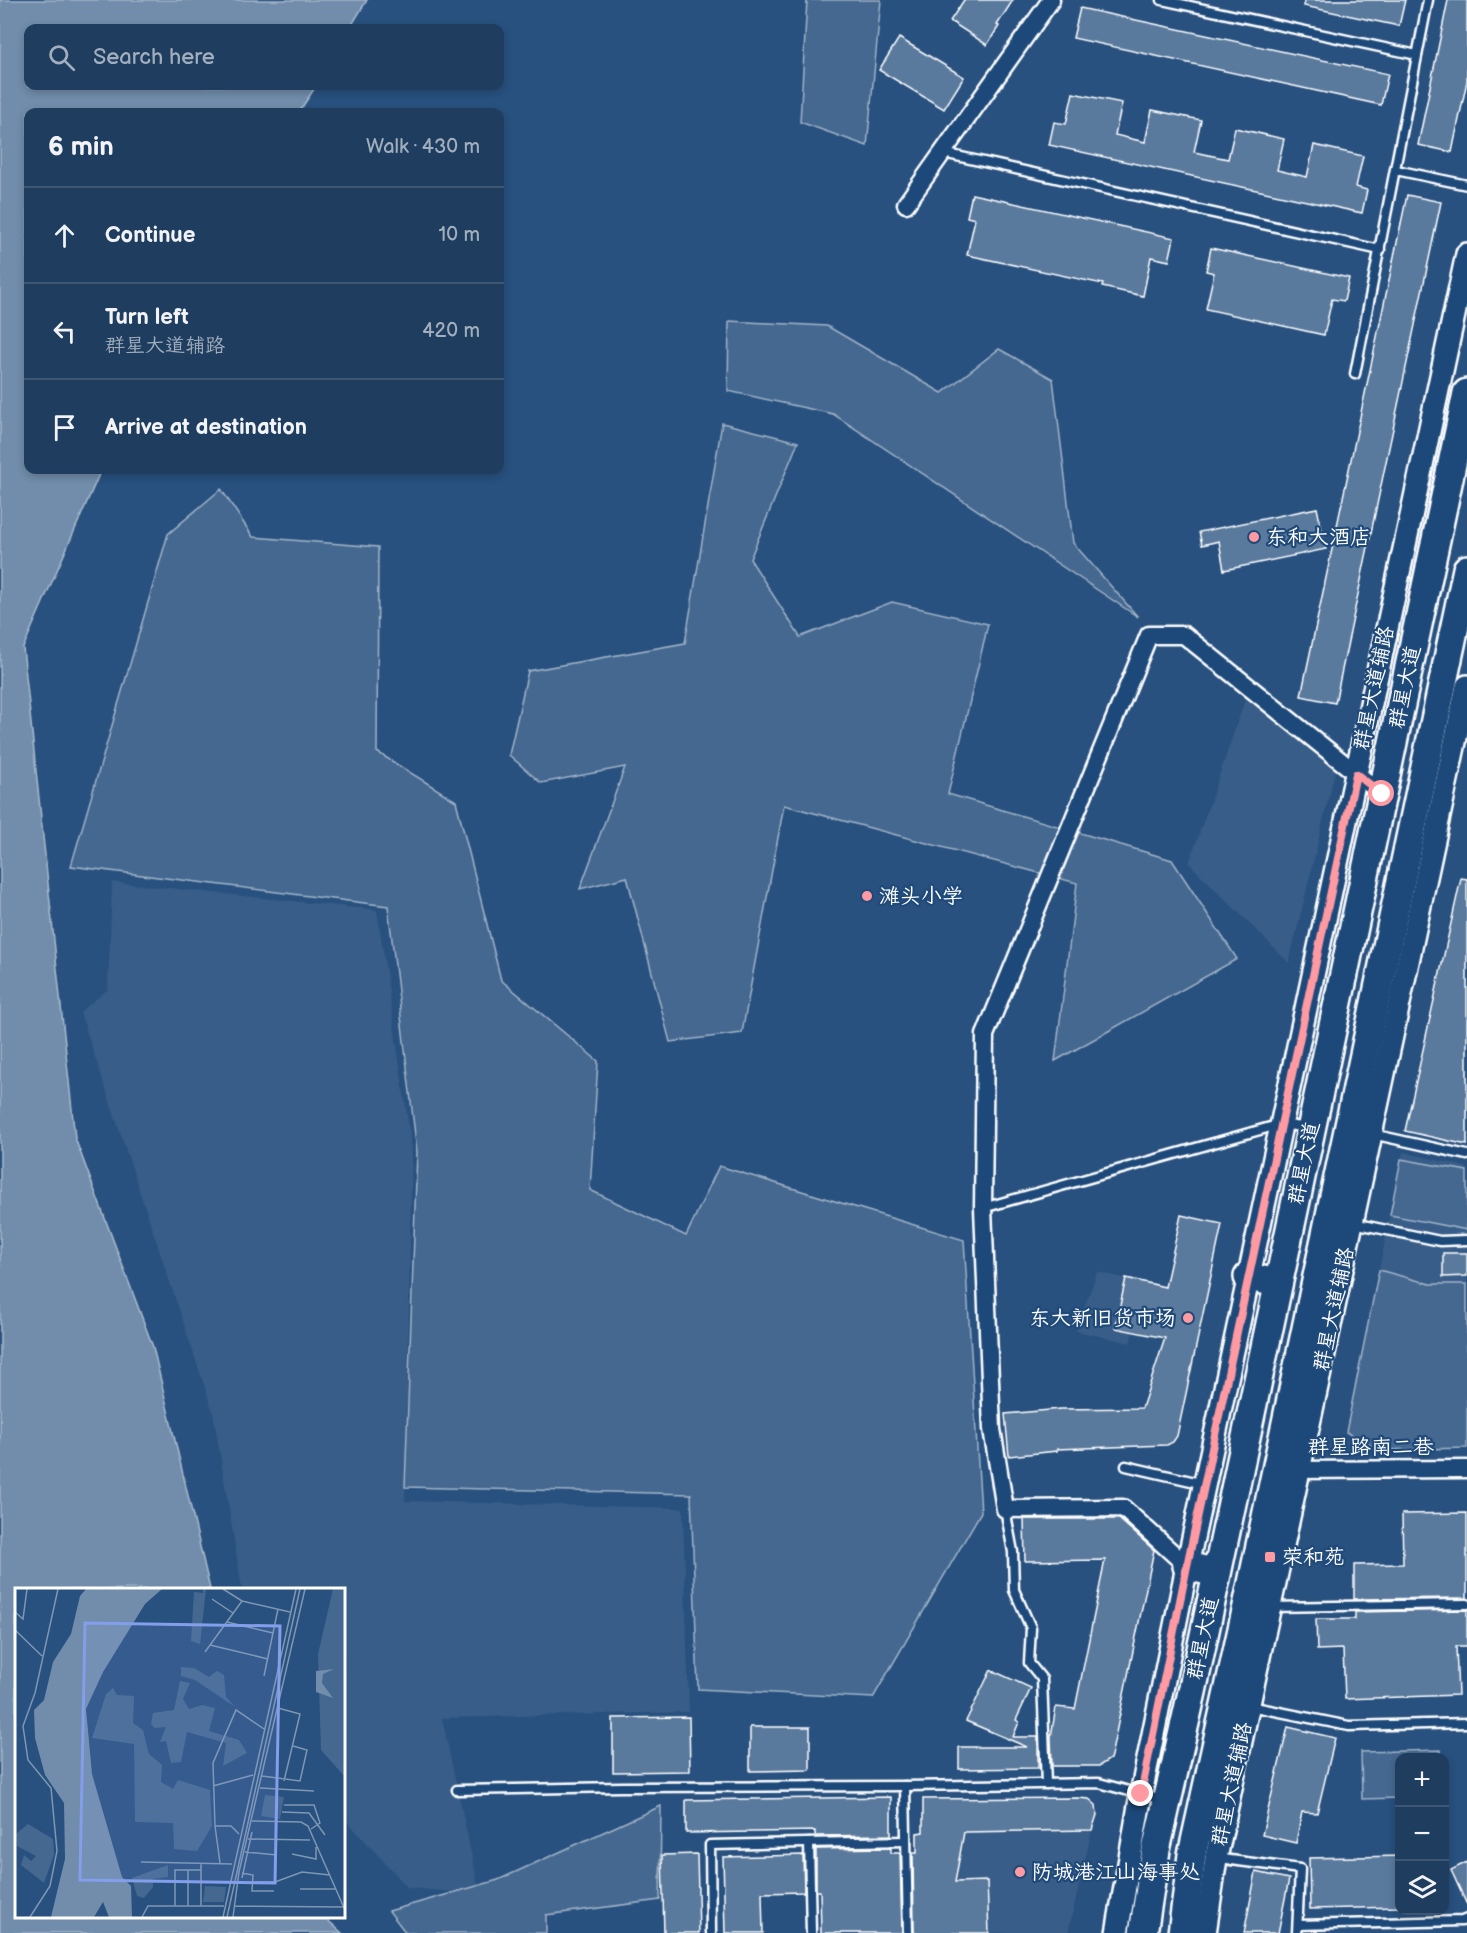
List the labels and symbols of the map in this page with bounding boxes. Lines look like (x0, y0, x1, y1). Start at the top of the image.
place label: 东和大酒店 (1266, 525, 1371, 550)
marker: 东和大酒店 (1247, 530, 1261, 544)
street label: 群星大道辅路 (1349, 624, 1399, 752)
street label: 群星大道 (1384, 643, 1426, 731)
route start (1368, 780, 1394, 806)
place label: 滩头小学 (879, 884, 963, 909)
marker: 滩头小学 (860, 889, 874, 903)
street label: 群星大道 (1283, 1119, 1325, 1207)
street label: 群星大道辅路 (1309, 1245, 1359, 1373)
place label: 东大新旧货市场 (1029, 1306, 1176, 1331)
marker: 东大新旧货市场 (1181, 1311, 1195, 1325)
street label: 群星路南二巷 (1308, 1435, 1434, 1460)
place label: 荣和苑 (1282, 1545, 1345, 1570)
marker: 荣和苑 (1263, 1550, 1277, 1564)
inset map (15, 1588, 345, 1918)
street label: 群星大道 (1182, 1594, 1224, 1682)
street label: 群星大道辅路 (1207, 1720, 1257, 1848)
route end (1127, 1780, 1153, 1806)
place label: 防城港江山海事处 (1032, 1860, 1200, 1885)
marker: 防城港江山海事处 (1013, 1865, 1027, 1879)

